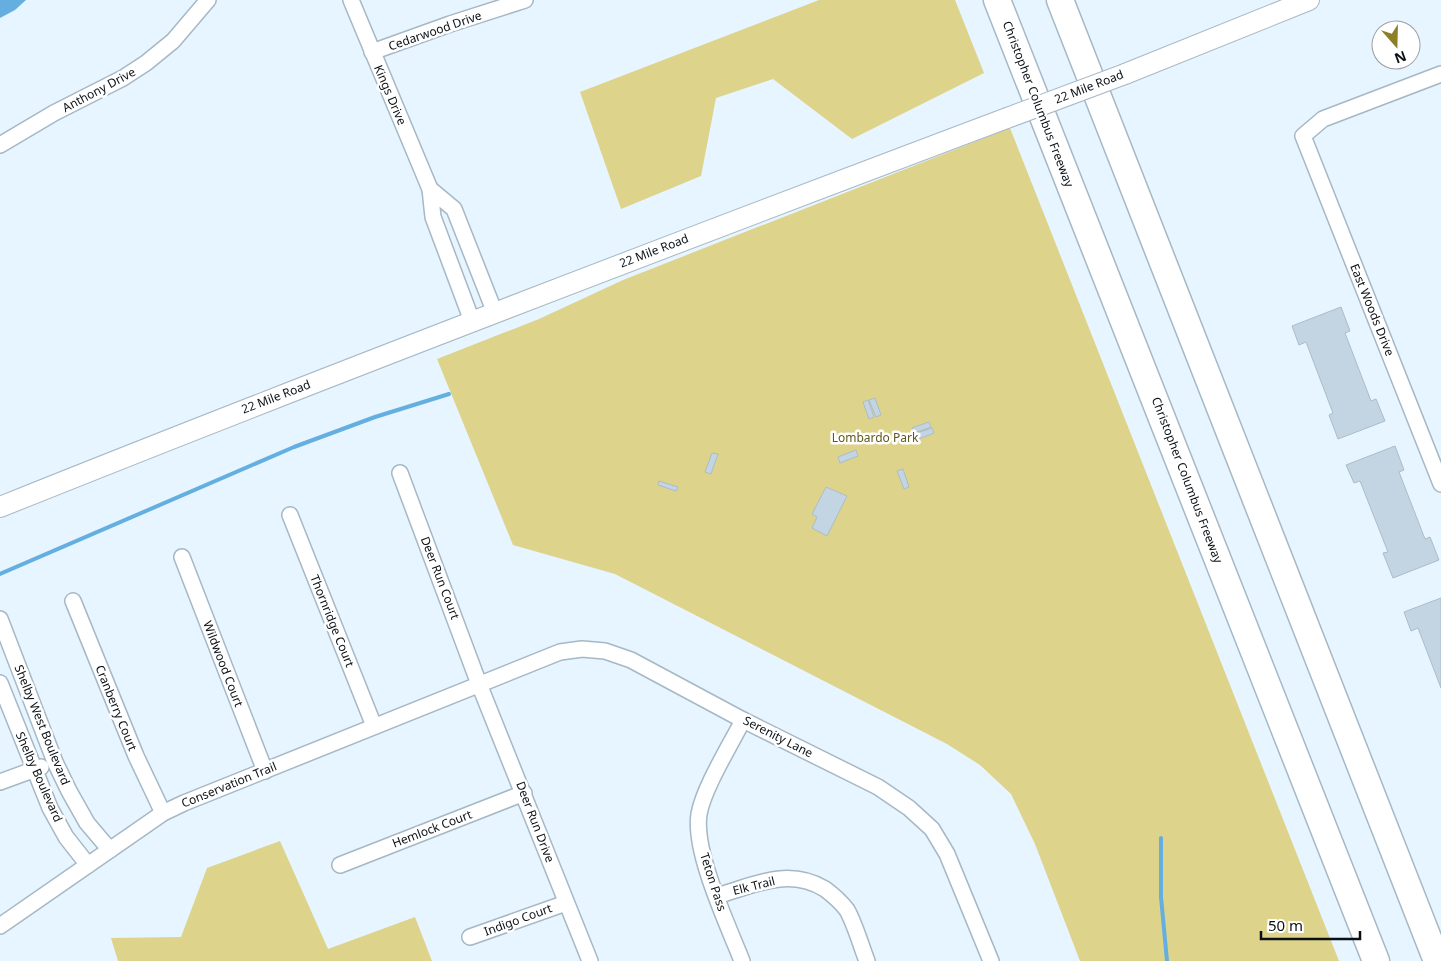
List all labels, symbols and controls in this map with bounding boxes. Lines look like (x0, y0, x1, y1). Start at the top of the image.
street label: Cedarwood Drive (386, 7, 484, 54)
street label: Christopher Columbus Freeway (999, 18, 1078, 190)
north arrow (1371, 20, 1421, 70)
text: N (1392, 47, 1409, 69)
street label: Kings Drive (370, 62, 411, 128)
street label: Anthony Drive (59, 63, 138, 116)
street label: 22 Mile Road (1052, 66, 1126, 107)
street label: 22 Mile Road (617, 230, 691, 271)
street label: East Woods Drive (1346, 261, 1399, 359)
street label: 22 Mile Road (239, 376, 313, 417)
street label: Christopher Columbus Freeway (1148, 394, 1227, 566)
park label: Lombardo Park (832, 429, 919, 446)
street label: Deer Run Court (417, 534, 464, 622)
street label: Thornridge Court (306, 572, 359, 670)
street label: Wildwood Court (199, 618, 248, 710)
street label: Shelby West Boulevard (11, 662, 74, 787)
street label: Cranberry Court (91, 662, 142, 754)
street label: Serenity Lane (740, 712, 816, 762)
street label: Shelby Boulevard (12, 729, 67, 825)
street label: Conservation Trail (179, 758, 279, 811)
street label: Deer Run Drive (512, 779, 559, 865)
street label: Hemlock Court (390, 805, 475, 852)
street label: Teton Pass (696, 851, 731, 913)
street label: Elk Trail (731, 872, 777, 899)
street label: Indigo Court (481, 899, 555, 940)
scale bar (1261, 908, 1360, 940)
text: 50 m (1268, 915, 1303, 935)

